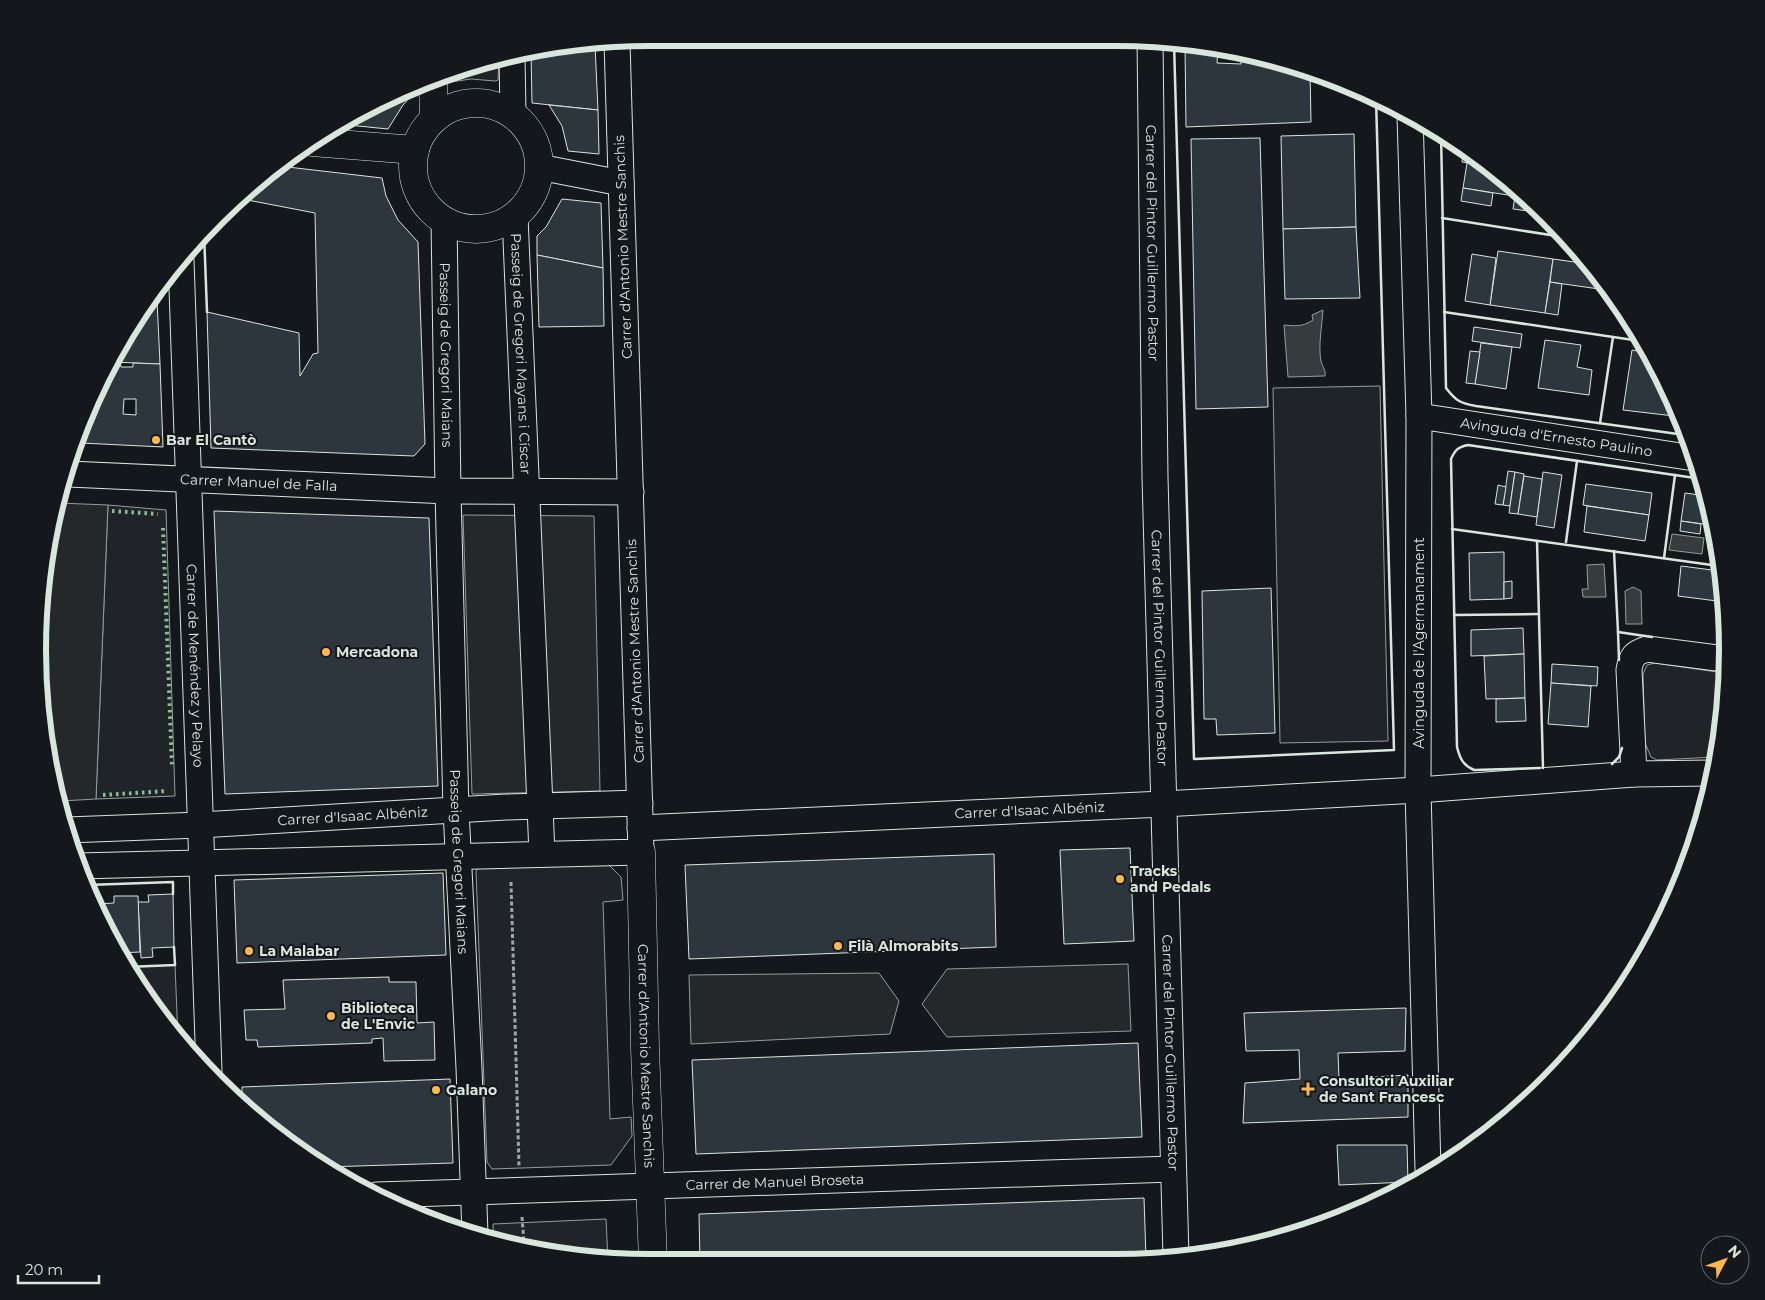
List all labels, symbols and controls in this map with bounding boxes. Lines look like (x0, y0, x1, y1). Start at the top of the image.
street label: Carrer del Pintor Guillermo Pastor (1142, 125, 1163, 362)
street label: Carrer d'Antonio Mestre Sanchis (610, 135, 636, 359)
street label: Passeig de Gregori Mayans i Císcar (507, 233, 535, 475)
street label: Passeig de Gregori Maians (436, 262, 456, 448)
street label: Avinguda d'Ernesto Paulino (1459, 413, 1654, 461)
place label: Bar El Cantò (166, 431, 256, 449)
marker: Bar El Cantò (150, 434, 162, 446)
street label: Carrer Manuel de Falla (180, 470, 338, 495)
street label: Carrer del Pintor Guillermo Pastor (1147, 529, 1172, 767)
street label: Avinguda de l'Agermanament (1410, 537, 1428, 749)
street label: Carrer d'Antonio Mestre Sanchis (622, 539, 648, 763)
street label: Carrer de Menéndez y Pelayo (182, 564, 208, 768)
place label: Mercadona (336, 643, 418, 661)
marker: Mercadona (320, 646, 332, 658)
street label: Passeig de Gregori Maians (446, 769, 472, 955)
street label: Carrer d'Isaac Albéniz (954, 798, 1105, 823)
street label: Carrer d'Isaac Albéniz (277, 803, 428, 829)
place label: Tracks and Pedals (1130, 862, 1211, 896)
marker: Tracks and Pedals (1114, 873, 1126, 885)
street label: Carrer del Pintor Guillermo Pastor (1158, 934, 1183, 1172)
place label: Filà Almorabits (848, 937, 959, 955)
marker: Filà Almorabits (832, 940, 844, 952)
place label: La Malabar (259, 942, 339, 960)
street label: Carrer d'Antonio Mestre Sanchis (634, 944, 659, 1168)
marker: La Malabar (243, 945, 255, 957)
place label: Biblioteca de L'Envic (341, 999, 416, 1033)
marker: Biblioteca de L'Envic (325, 1010, 337, 1022)
place label: Consultori Auxiliar de Sant Francesc (1319, 1072, 1454, 1106)
place label: Galano (446, 1081, 497, 1099)
marker: Consultori Auxiliar de Sant Francesc (1301, 1082, 1315, 1096)
marker: Galano (430, 1084, 442, 1096)
street label: Carrer de Manuel Broseta (685, 1170, 864, 1194)
north arrow (1700, 1235, 1750, 1285)
text: N (1724, 1241, 1745, 1262)
scale bar (18, 1252, 99, 1284)
text: 20 m (25, 1260, 63, 1279)

